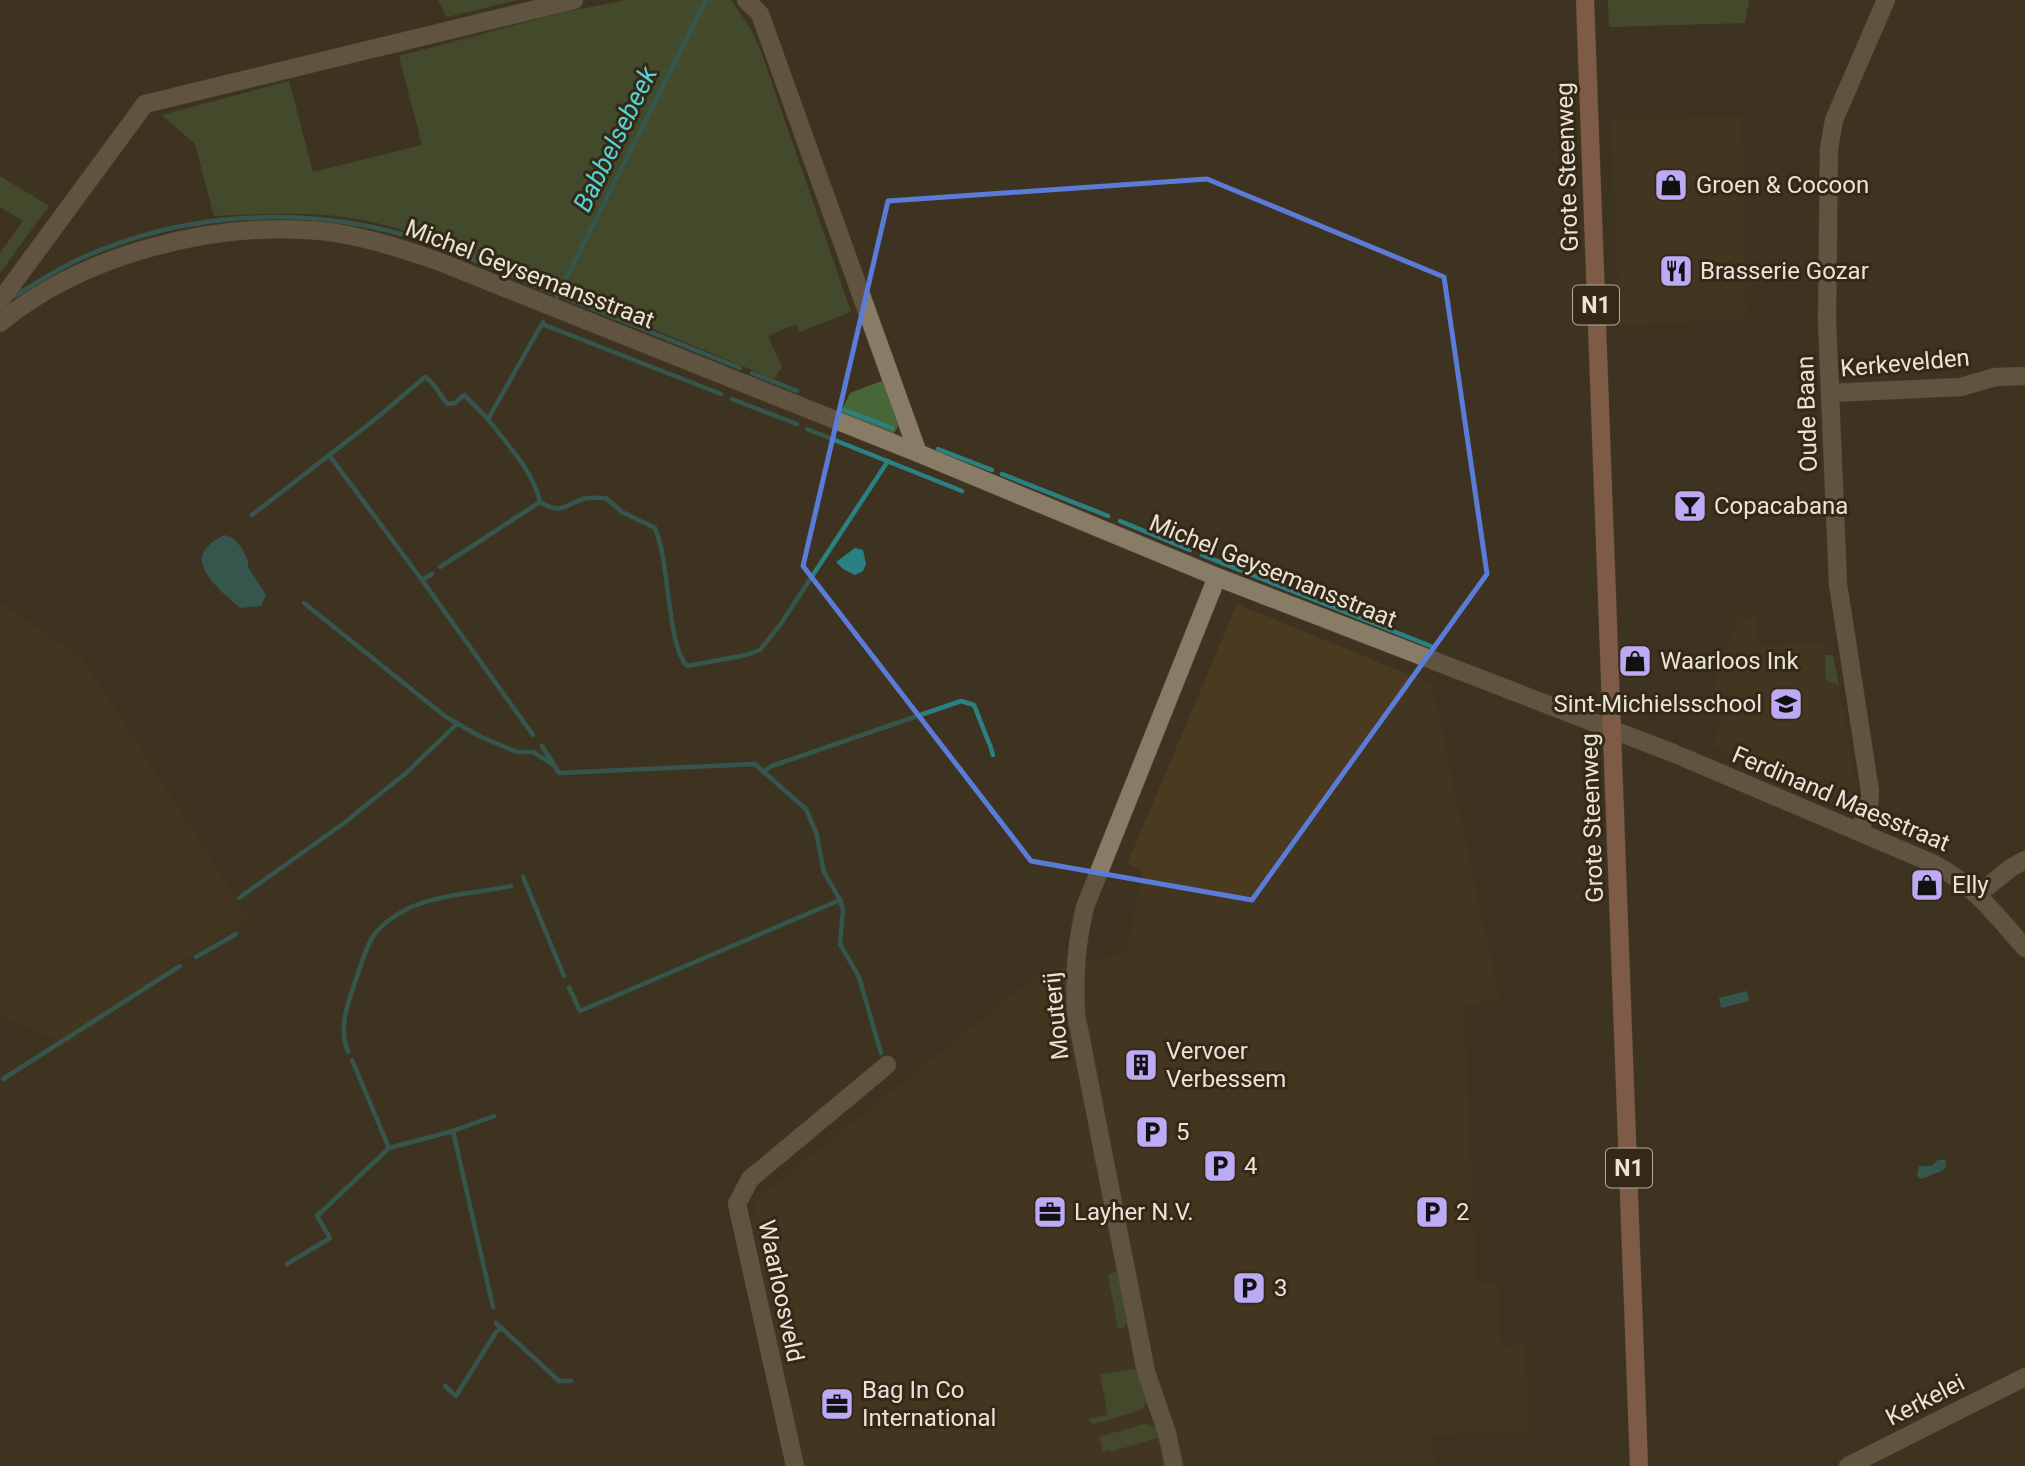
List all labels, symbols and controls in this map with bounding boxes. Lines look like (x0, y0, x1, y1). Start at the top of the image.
water label: Babbelsebeek (567, 61, 663, 216)
street label: Grote Steenweg (1550, 82, 1584, 252)
shop icon: Groen & Cocoon (1652, 166, 1690, 204)
place label: Groen & Cocoon (1696, 171, 1869, 199)
street label: Michel Geysemansstraat (402, 214, 658, 334)
restaurant icon: Brasserie Gozar (1657, 252, 1695, 290)
place label: Brasserie Gozar (1700, 257, 1869, 285)
road number: N1 (1573, 286, 1619, 324)
street label: Kerkevelden (1839, 343, 1971, 383)
street label: Oude Baan (1791, 355, 1823, 473)
bar icon: Copacabana (1671, 487, 1709, 525)
place label: Copacabana (1714, 492, 1848, 520)
street label: Michel Geysemansstraat (1145, 509, 1401, 633)
shop icon: Waarloos Ink (1616, 642, 1654, 680)
place label: Waarloos Ink (1660, 647, 1799, 675)
school or university icon: Sint-Michielsschool (1767, 685, 1805, 723)
place label: Sint-Michielsschool (1553, 690, 1762, 718)
street label: Grote Steenweg (1575, 733, 1609, 903)
street label: Ferdinand Maesstraat (1728, 741, 1954, 857)
shop icon: Elly (1908, 866, 1946, 904)
place label: Elly (1952, 871, 1989, 899)
street label: Mouterij (1037, 971, 1075, 1061)
place label: Vervoer Verbessem (1166, 1037, 1286, 1093)
building icon: Vervoer Verbessem (1122, 1046, 1160, 1084)
parking icon: 5 (1133, 1113, 1171, 1151)
place label: 5 (1176, 1118, 1190, 1146)
parking icon: 4 (1201, 1147, 1239, 1185)
road number: N1 (1606, 1148, 1652, 1188)
place label: 4 (1244, 1152, 1258, 1180)
office icon: Layher N.V. (1031, 1193, 1069, 1231)
parking icon: 2 (1413, 1193, 1451, 1231)
place label: Layher N.V. (1074, 1198, 1194, 1226)
place label: 2 (1456, 1198, 1470, 1226)
street label: Waarloosveld (752, 1218, 810, 1364)
parking icon: 3 (1230, 1269, 1268, 1307)
place label: 3 (1274, 1274, 1288, 1302)
street label: Kerkelei (1881, 1368, 1969, 1432)
place label: Bag In Co International (862, 1376, 996, 1432)
office icon: Bag In Co International (818, 1385, 856, 1423)

